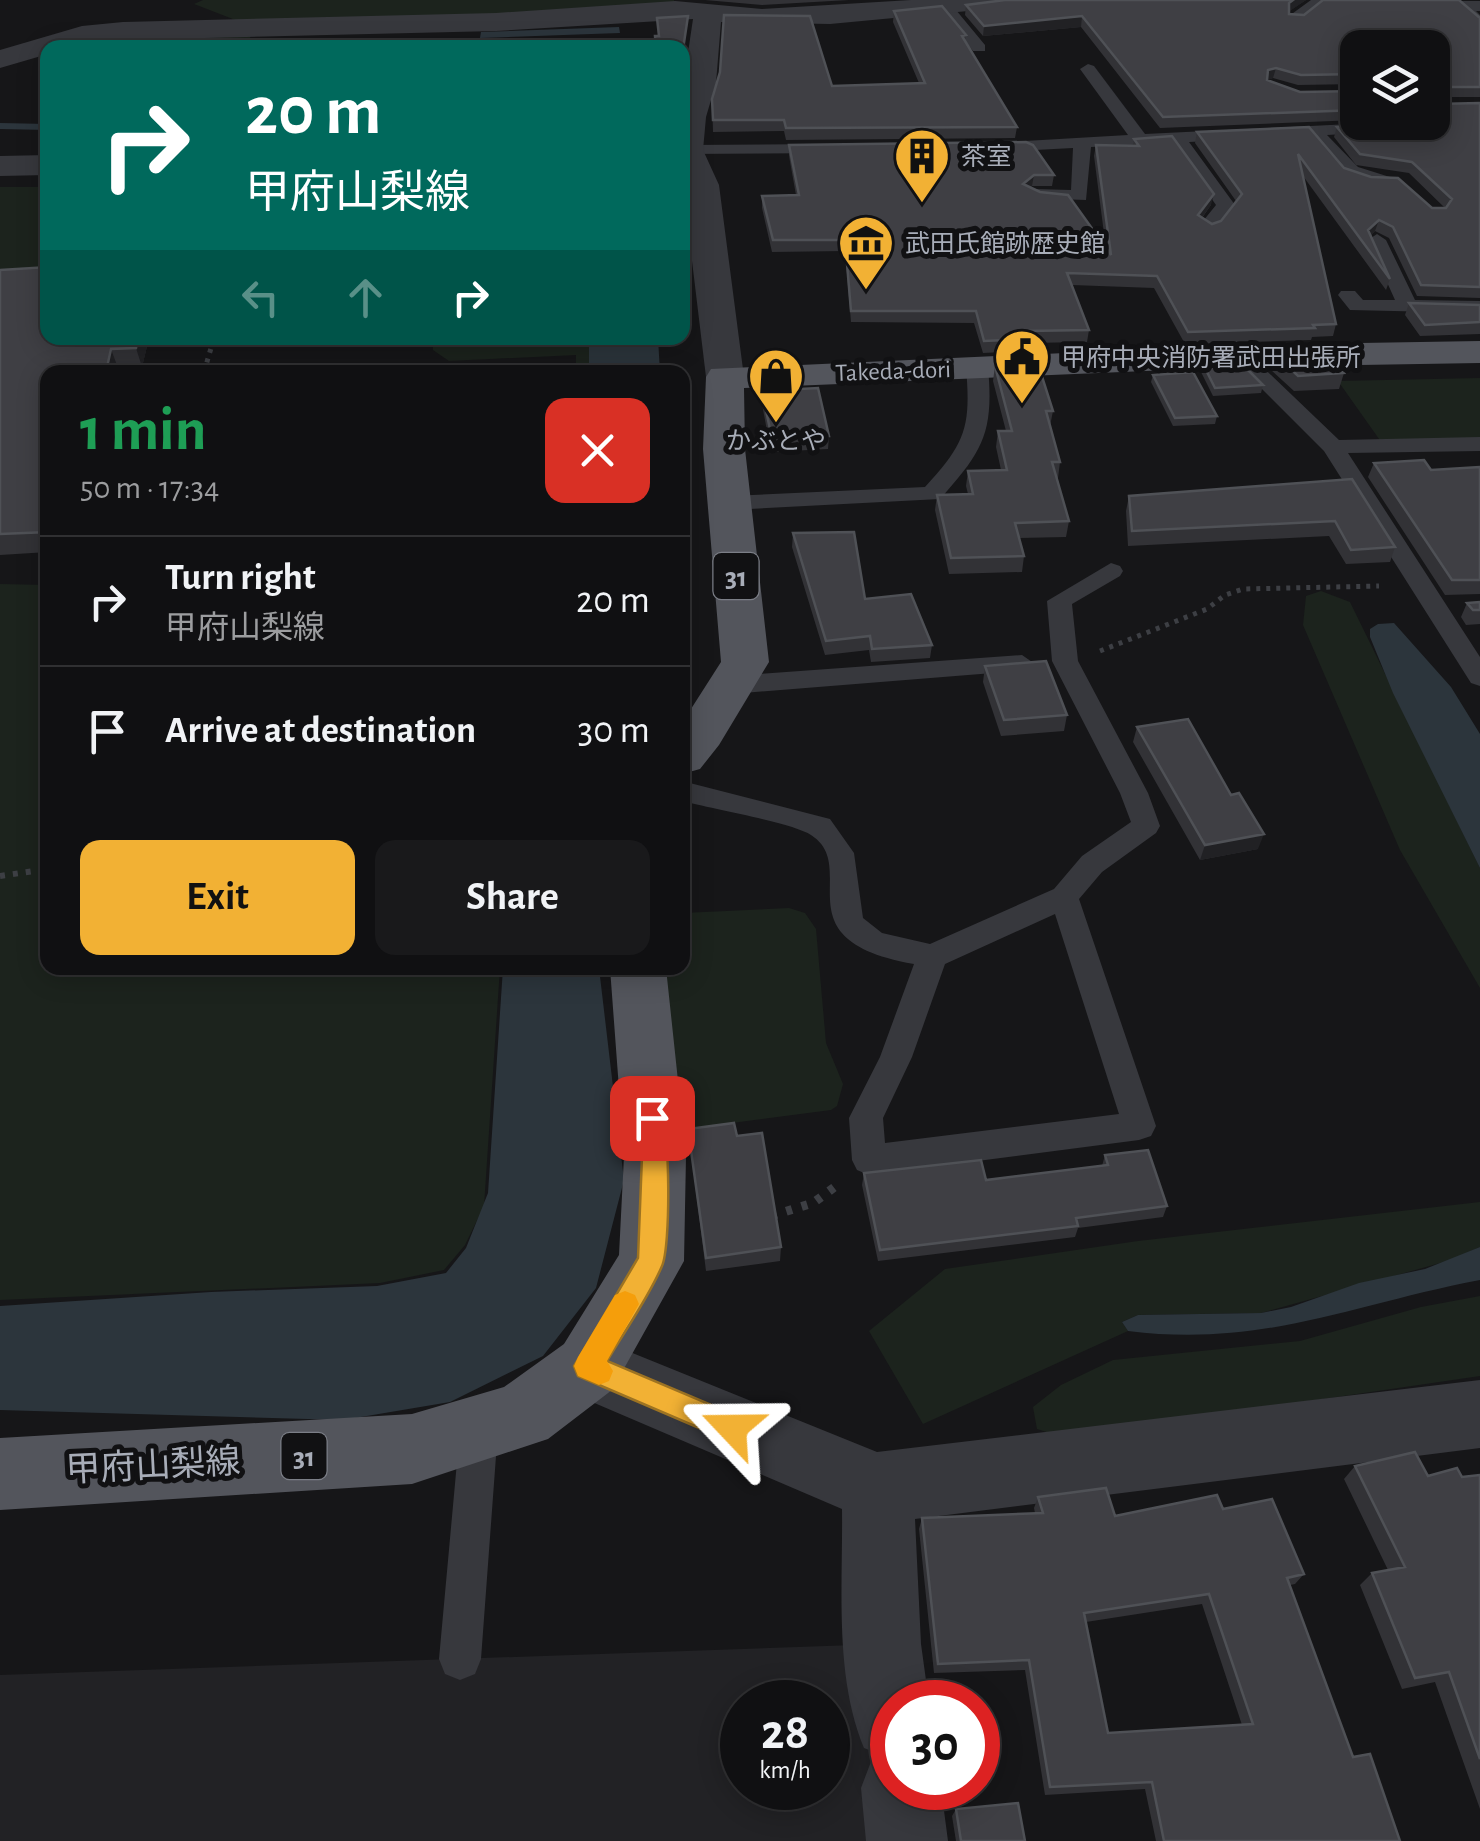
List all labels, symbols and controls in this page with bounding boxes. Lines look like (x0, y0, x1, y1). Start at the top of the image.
map controls (1340, 30, 1450, 140)
button: layers (1340, 30, 1450, 140)
text: 20 m (245, 77, 382, 147)
icon: right (80, 80, 210, 210)
building icon: 茶室 (892, 126, 952, 205)
place label: 茶室 (961, 144, 1011, 170)
text: 甲府山梨線 (245, 171, 470, 216)
museum icon: 武田氏館跡歴史館 (836, 213, 896, 292)
place label: 武田氏館跡歴史館 (905, 230, 1105, 257)
icon: left (233, 270, 288, 325)
icon: ahead (338, 270, 393, 325)
icon: right (443, 270, 498, 325)
public building icon: 甲府中央消防署武田出張所 (992, 327, 1052, 406)
place label: 甲府中央消防署武田出張所 (1061, 344, 1361, 371)
shop icon: かぶとや (746, 346, 806, 425)
street label: Takeda-dori (835, 357, 951, 386)
button: close (545, 398, 650, 503)
text: 1 min (80, 401, 206, 461)
place label: かぶとや (726, 428, 826, 454)
text: 50 m · 17:34 (80, 472, 219, 504)
road number: 31 (714, 553, 758, 599)
text: Turn right (165, 559, 315, 597)
icon: right (80, 574, 135, 629)
text: 20 m (576, 582, 650, 620)
text: 甲府山梨線 (165, 612, 325, 644)
icon: arrive (80, 704, 135, 759)
text: Arrive at destination (165, 712, 476, 750)
text: 30 m (578, 712, 650, 750)
button: Exit (80, 840, 355, 955)
button: Share (375, 840, 650, 955)
pin (610, 1076, 695, 1161)
icon: arrive (625, 1091, 680, 1146)
position arrow (680, 1376, 784, 1480)
road number: 31 (282, 1433, 326, 1479)
street label: 甲府山梨線 (65, 1442, 241, 1489)
speed limit sign: 30 (870, 1680, 1000, 1810)
text: 28 (761, 1708, 809, 1758)
text: km/h (759, 1758, 811, 1783)

